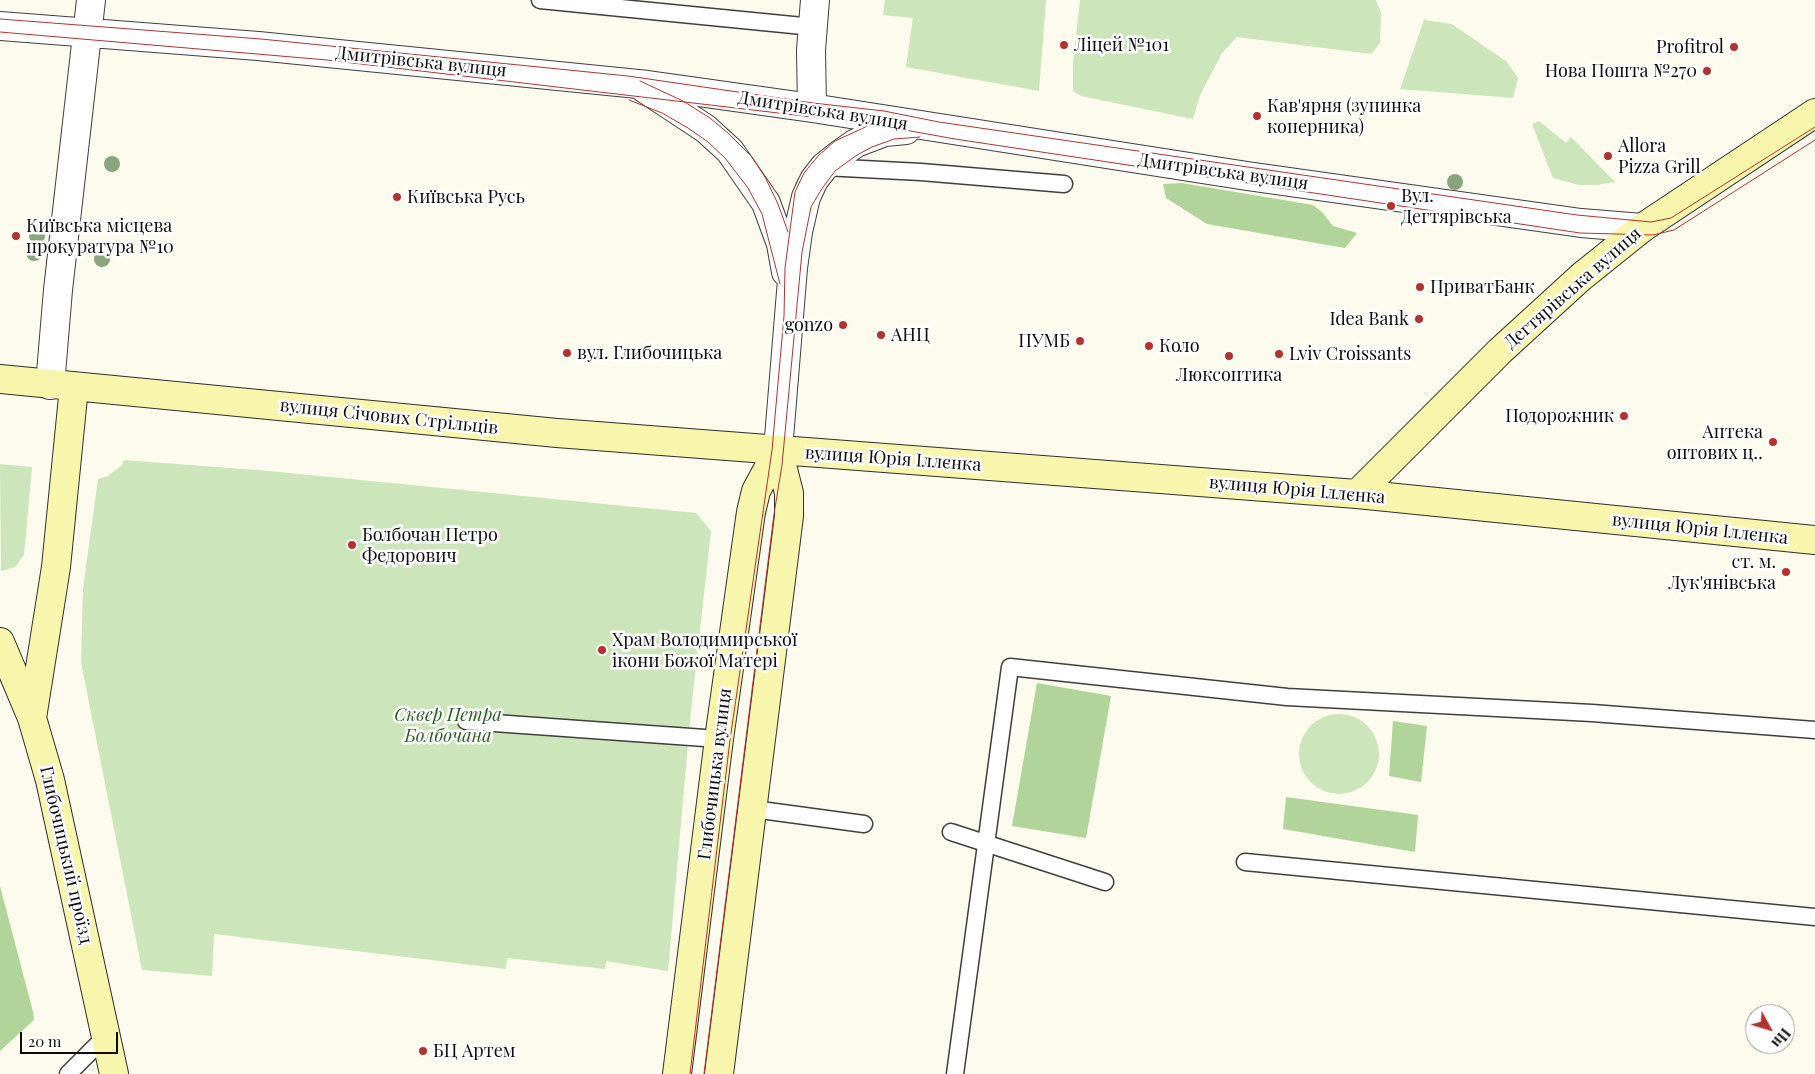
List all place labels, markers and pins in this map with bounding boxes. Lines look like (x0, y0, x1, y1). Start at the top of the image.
place label: Ліцей №101 (1074, 34, 1169, 56)
place label: Profitrol (1656, 36, 1724, 58)
marker: Ліцей №101 (1058, 39, 1070, 51)
marker: Profitrol (1728, 41, 1740, 53)
place label: Нова Пошта №270 (1545, 60, 1697, 82)
marker: Нова Пошта №270 (1701, 65, 1713, 77)
place label: Кав'ярня (зупинка коперника) (1267, 95, 1421, 138)
marker: Кав'ярня (зупинка коперника) (1251, 110, 1263, 122)
place label: Allora Pizza Grill (1618, 135, 1701, 178)
marker: Allora Pizza Grill (1602, 150, 1614, 162)
place label: Вул. Дегтярівська (1401, 185, 1512, 228)
place label: Київська Русь (407, 186, 525, 208)
marker: Київська Русь (391, 191, 403, 203)
marker: Вул. Дегтярівська (1385, 200, 1397, 212)
place label: Київська місцева прокуратура №10 (26, 215, 174, 258)
marker: Київська місцева прокуратура №10 (10, 230, 22, 242)
place label: ПриватБанк (1430, 276, 1535, 298)
marker: ПриватБанк (1414, 281, 1426, 293)
place label: Idea Bank (1329, 308, 1409, 330)
marker: Idea Bank (1413, 313, 1425, 325)
place label: gonzo (785, 314, 833, 336)
marker: gonzo (837, 319, 849, 331)
place label: АНЦ (891, 324, 930, 346)
marker: АНЦ (875, 329, 887, 341)
place label: ПУМБ (1018, 330, 1070, 352)
marker: ПУМБ (1074, 335, 1086, 347)
place label: Коло (1159, 335, 1200, 357)
marker: Коло (1143, 340, 1155, 352)
place label: вул. Глибочицька (577, 342, 722, 364)
place label: Lviv Croissants (1289, 343, 1411, 365)
marker: вул. Глибочицька (561, 347, 573, 359)
marker: Lviv Croissants (1273, 348, 1285, 360)
marker: Люксоптика (1223, 350, 1235, 362)
place label: Люксоптика (1176, 364, 1282, 386)
place label: Подорожник (1505, 405, 1614, 427)
marker: Подорожник (1618, 410, 1630, 422)
place label: Аптека оптових ц‥ (1667, 421, 1763, 464)
marker: Аптека оптових ц‥ (1767, 436, 1779, 448)
place label: Болбочан Петро Федорович (362, 524, 498, 566)
marker: Болбочан Петро Федорович (346, 539, 358, 551)
place label: ст. м. Лук'янівська (1668, 551, 1776, 594)
marker: ст. м. Лук'янівська (1780, 566, 1792, 578)
place label: Храм Володимирської ікони Божої Матері (612, 629, 797, 672)
marker: Храм Володимирської ікони Божої Матері (596, 644, 608, 656)
place label: БЦ Артем (433, 1040, 516, 1062)
marker: БЦ Артем (417, 1045, 429, 1057)

